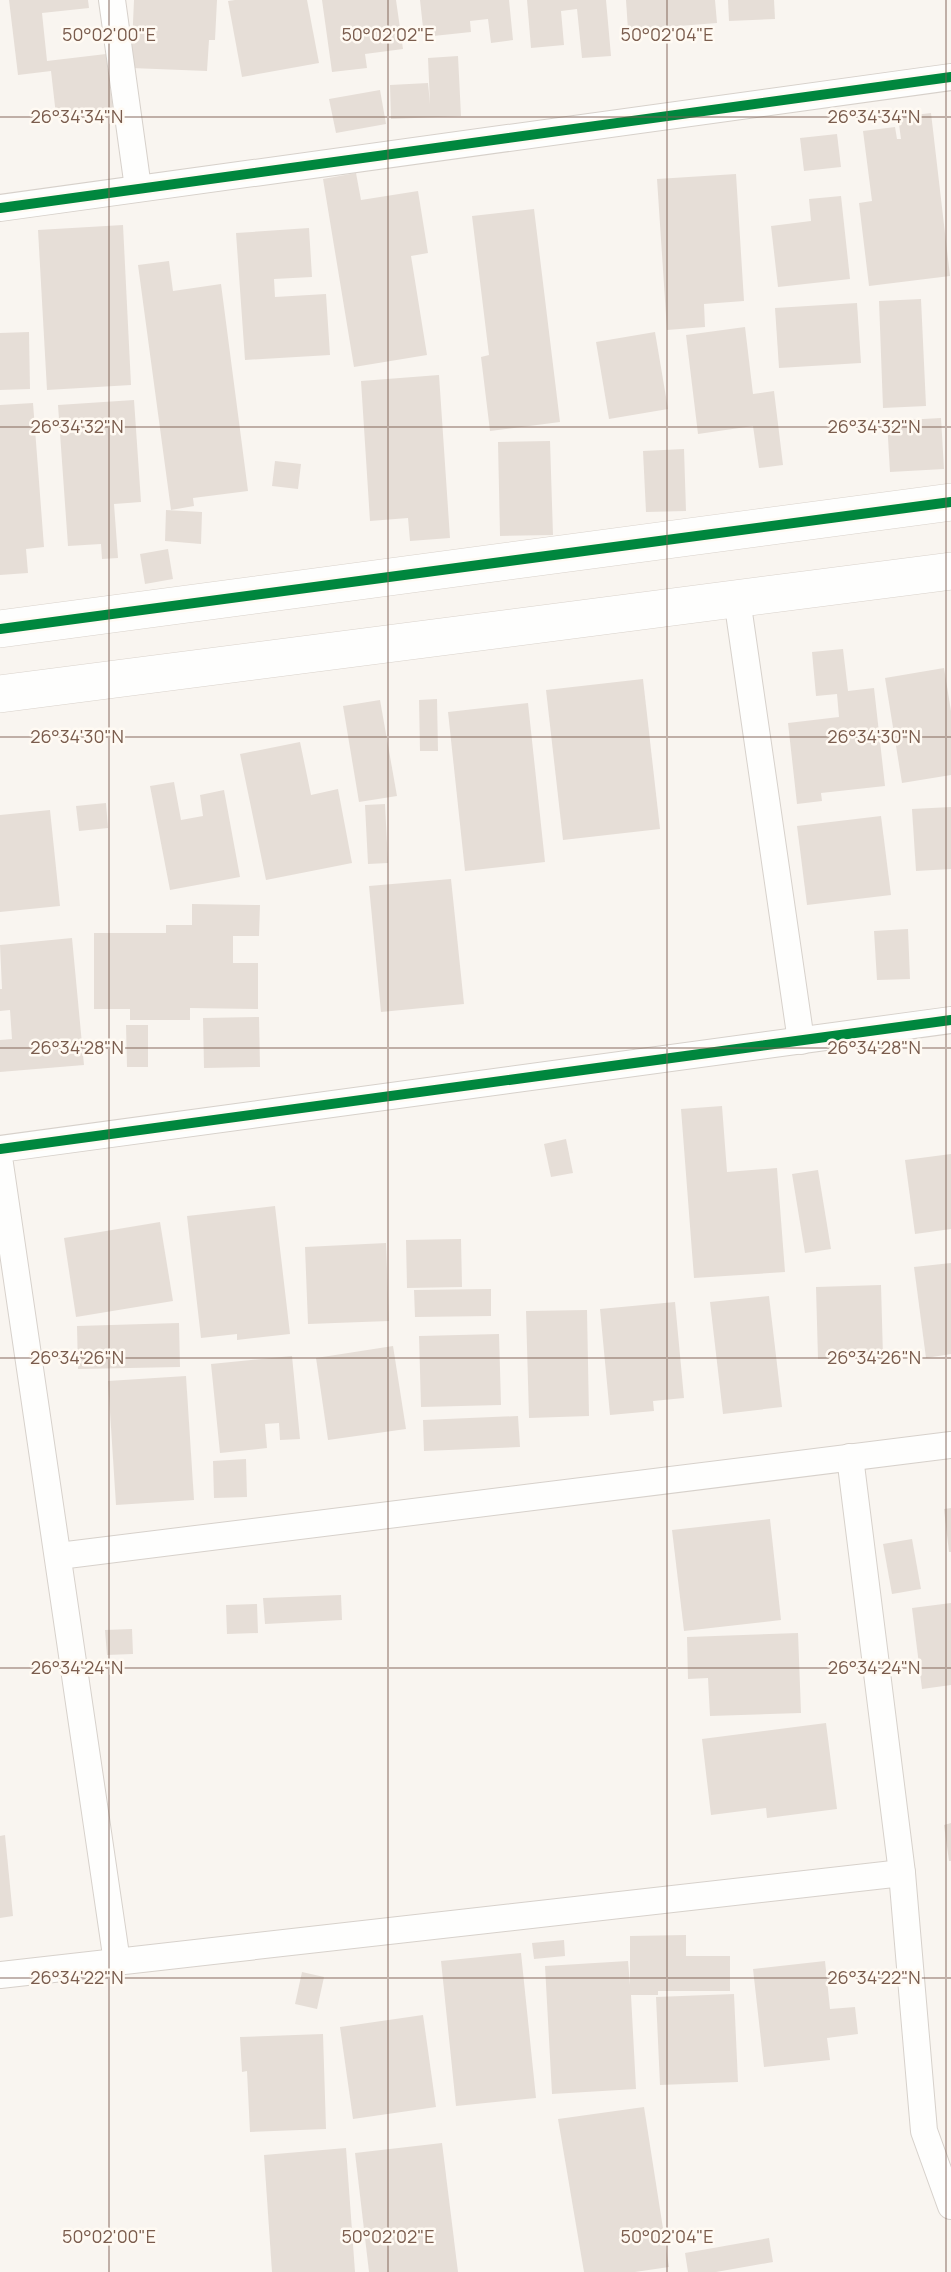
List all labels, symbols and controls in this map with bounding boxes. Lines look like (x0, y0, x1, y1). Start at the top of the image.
text: 50°02'00"E (62, 22, 156, 46)
text: 50°02'02"E (341, 22, 435, 46)
text: 50°02'04"E (621, 22, 713, 46)
text: 26°34'34"N (31, 104, 123, 128)
text: 26°34'34"N (828, 104, 920, 128)
text: 26°34'32"N (31, 414, 124, 438)
text: 26°34'32"N (828, 414, 921, 438)
text: 26°34'30"N (30, 724, 124, 748)
text: 26°34'30"N (827, 724, 921, 748)
text: 26°34'28"N (30, 1035, 124, 1059)
text: 26°34'28"N (827, 1035, 921, 1059)
text: 26°34'26"N (30, 1345, 124, 1369)
text: 26°34'26"N (827, 1345, 921, 1369)
text: 26°34'24"N (31, 1655, 123, 1679)
text: 26°34'24"N (828, 1655, 920, 1679)
text: 26°34'22"N (30, 1965, 124, 1989)
text: 26°34'22"N (827, 1965, 921, 1989)
text: 50°02'00"E (62, 2224, 156, 2248)
text: 50°02'02"E (341, 2224, 435, 2248)
text: 50°02'04"E (621, 2224, 713, 2248)

